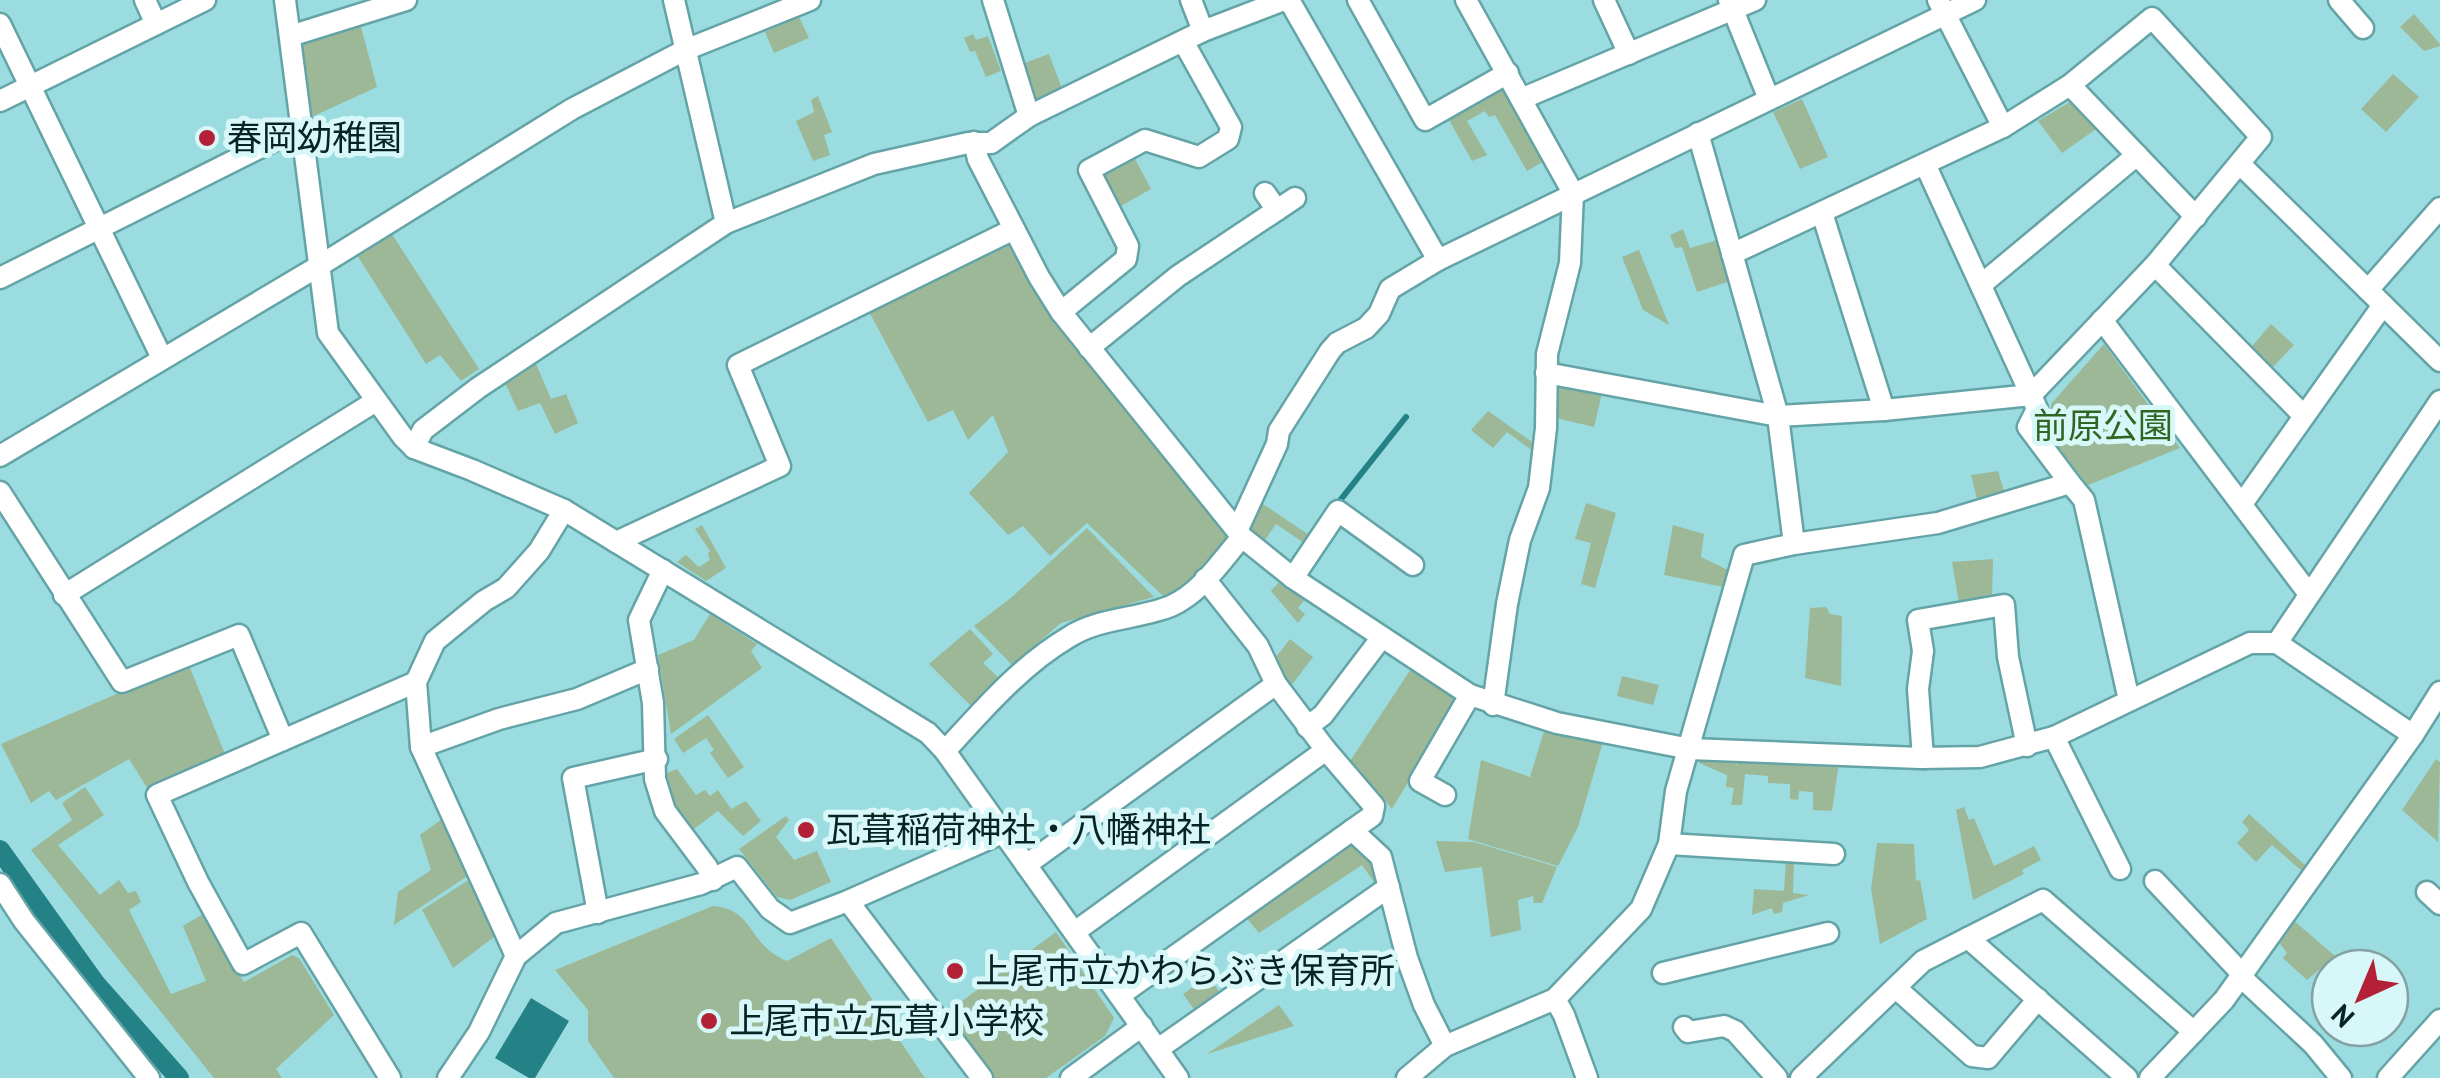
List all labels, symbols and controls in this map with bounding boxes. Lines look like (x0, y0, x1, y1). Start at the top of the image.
place label: 春岡幼稚園 (227, 114, 402, 160)
marker: 春岡幼稚園 (196, 127, 218, 149)
park label: 前原公園 (2033, 402, 2173, 448)
place label: 瓦葺稲荷神社・八幡神社 (826, 806, 1211, 852)
marker: 瓦葺稲荷神社・八幡神社 (795, 819, 817, 841)
place label: 上尾市立かわらぶき保育所 (975, 947, 1395, 993)
north arrow (2310, 948, 2410, 1048)
marker: 上尾市立かわらぶき保育所 (944, 960, 966, 982)
place label: 上尾市立瓦葺小学校 (729, 997, 1044, 1043)
text: N (2323, 997, 2362, 1036)
marker: 上尾市立瓦葺小学校 (698, 1010, 720, 1032)

